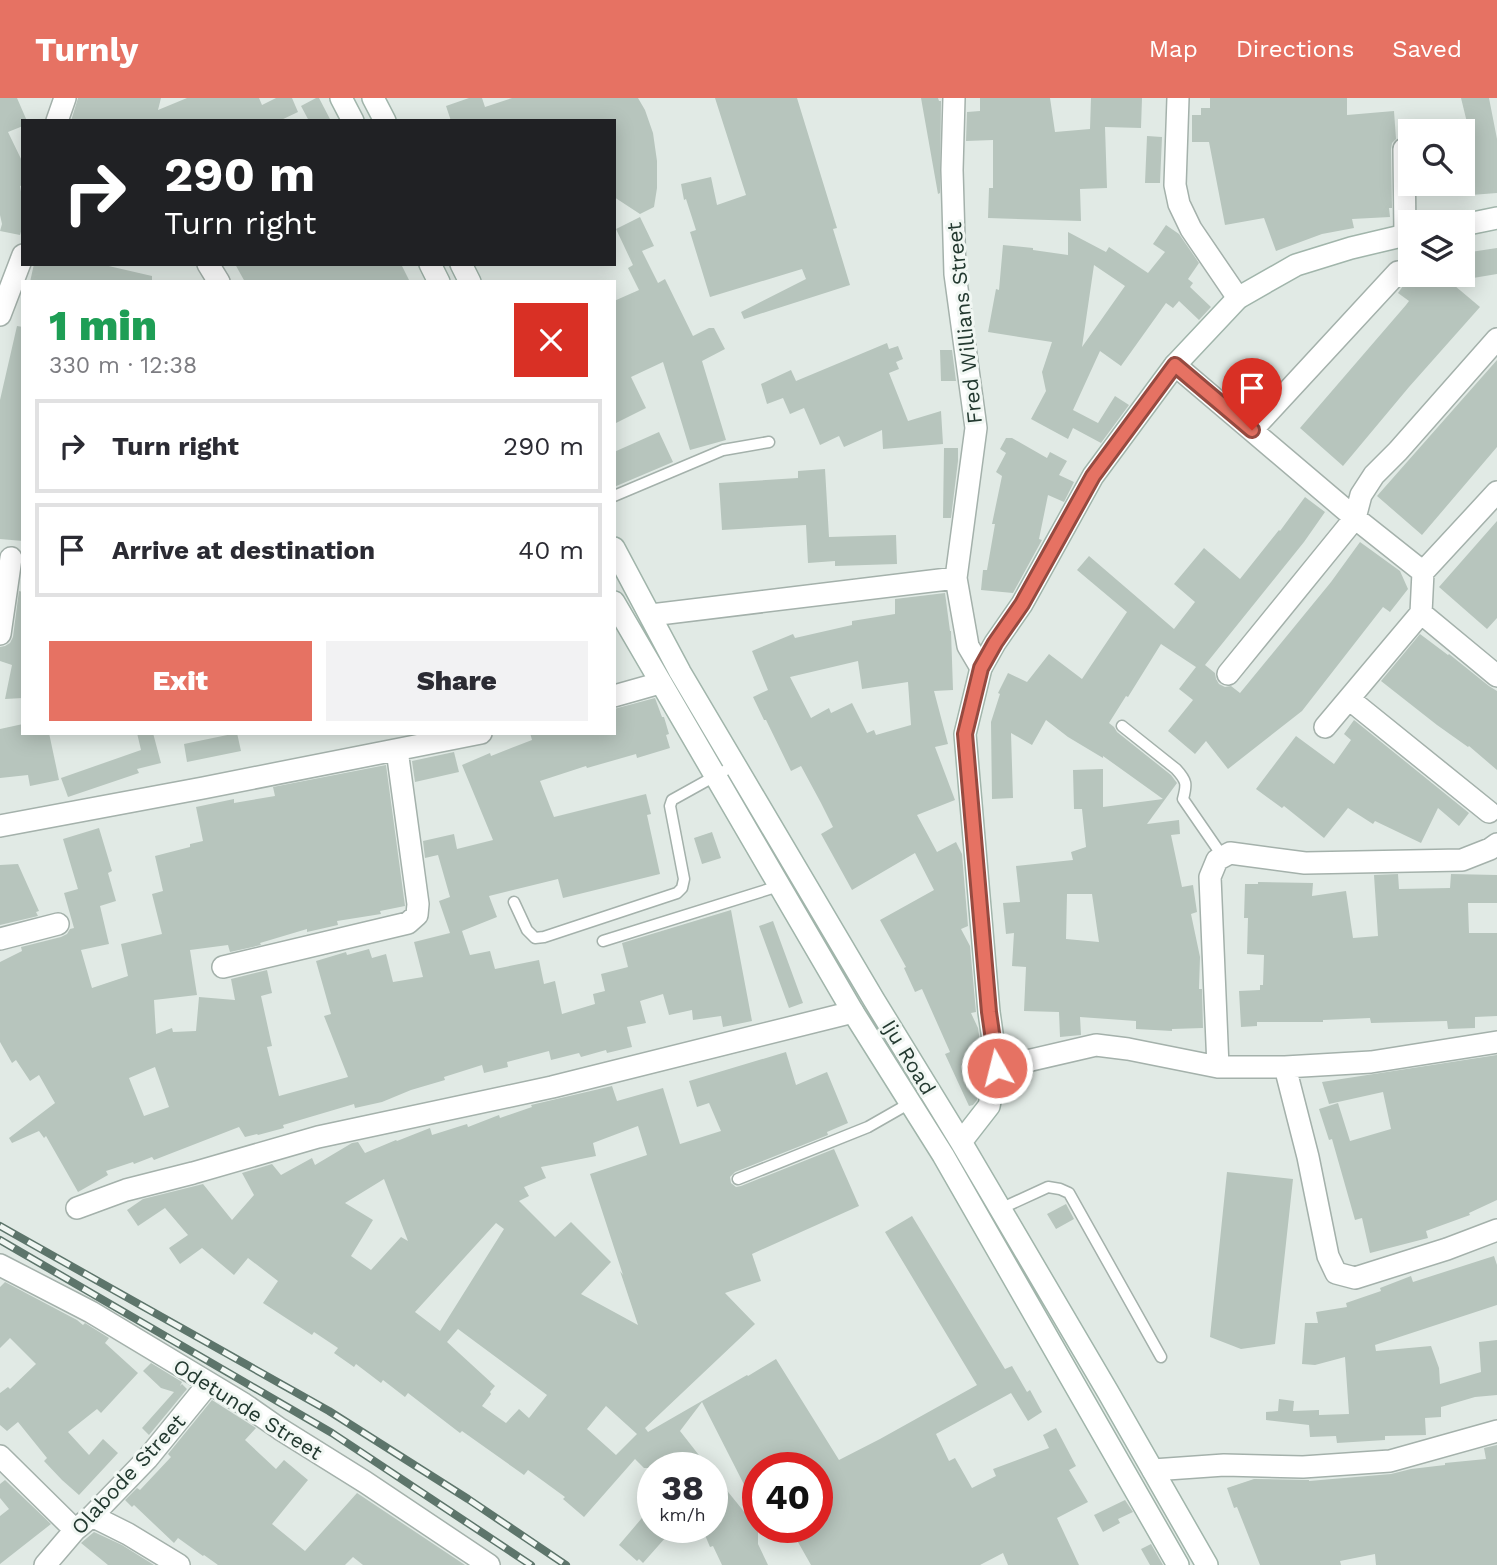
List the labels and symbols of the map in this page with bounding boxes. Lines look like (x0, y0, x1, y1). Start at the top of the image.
street label: Fred Willians Street (941, 221, 987, 425)
pin (1222, 358, 1282, 430)
street label: Iju Road (877, 1015, 941, 1099)
position arrow (960, 1031, 1034, 1105)
street label: Odetunde Street (169, 1353, 327, 1465)
street label: Olabode Street (66, 1408, 190, 1539)
speed limit sign: 40 (742, 1452, 833, 1543)

